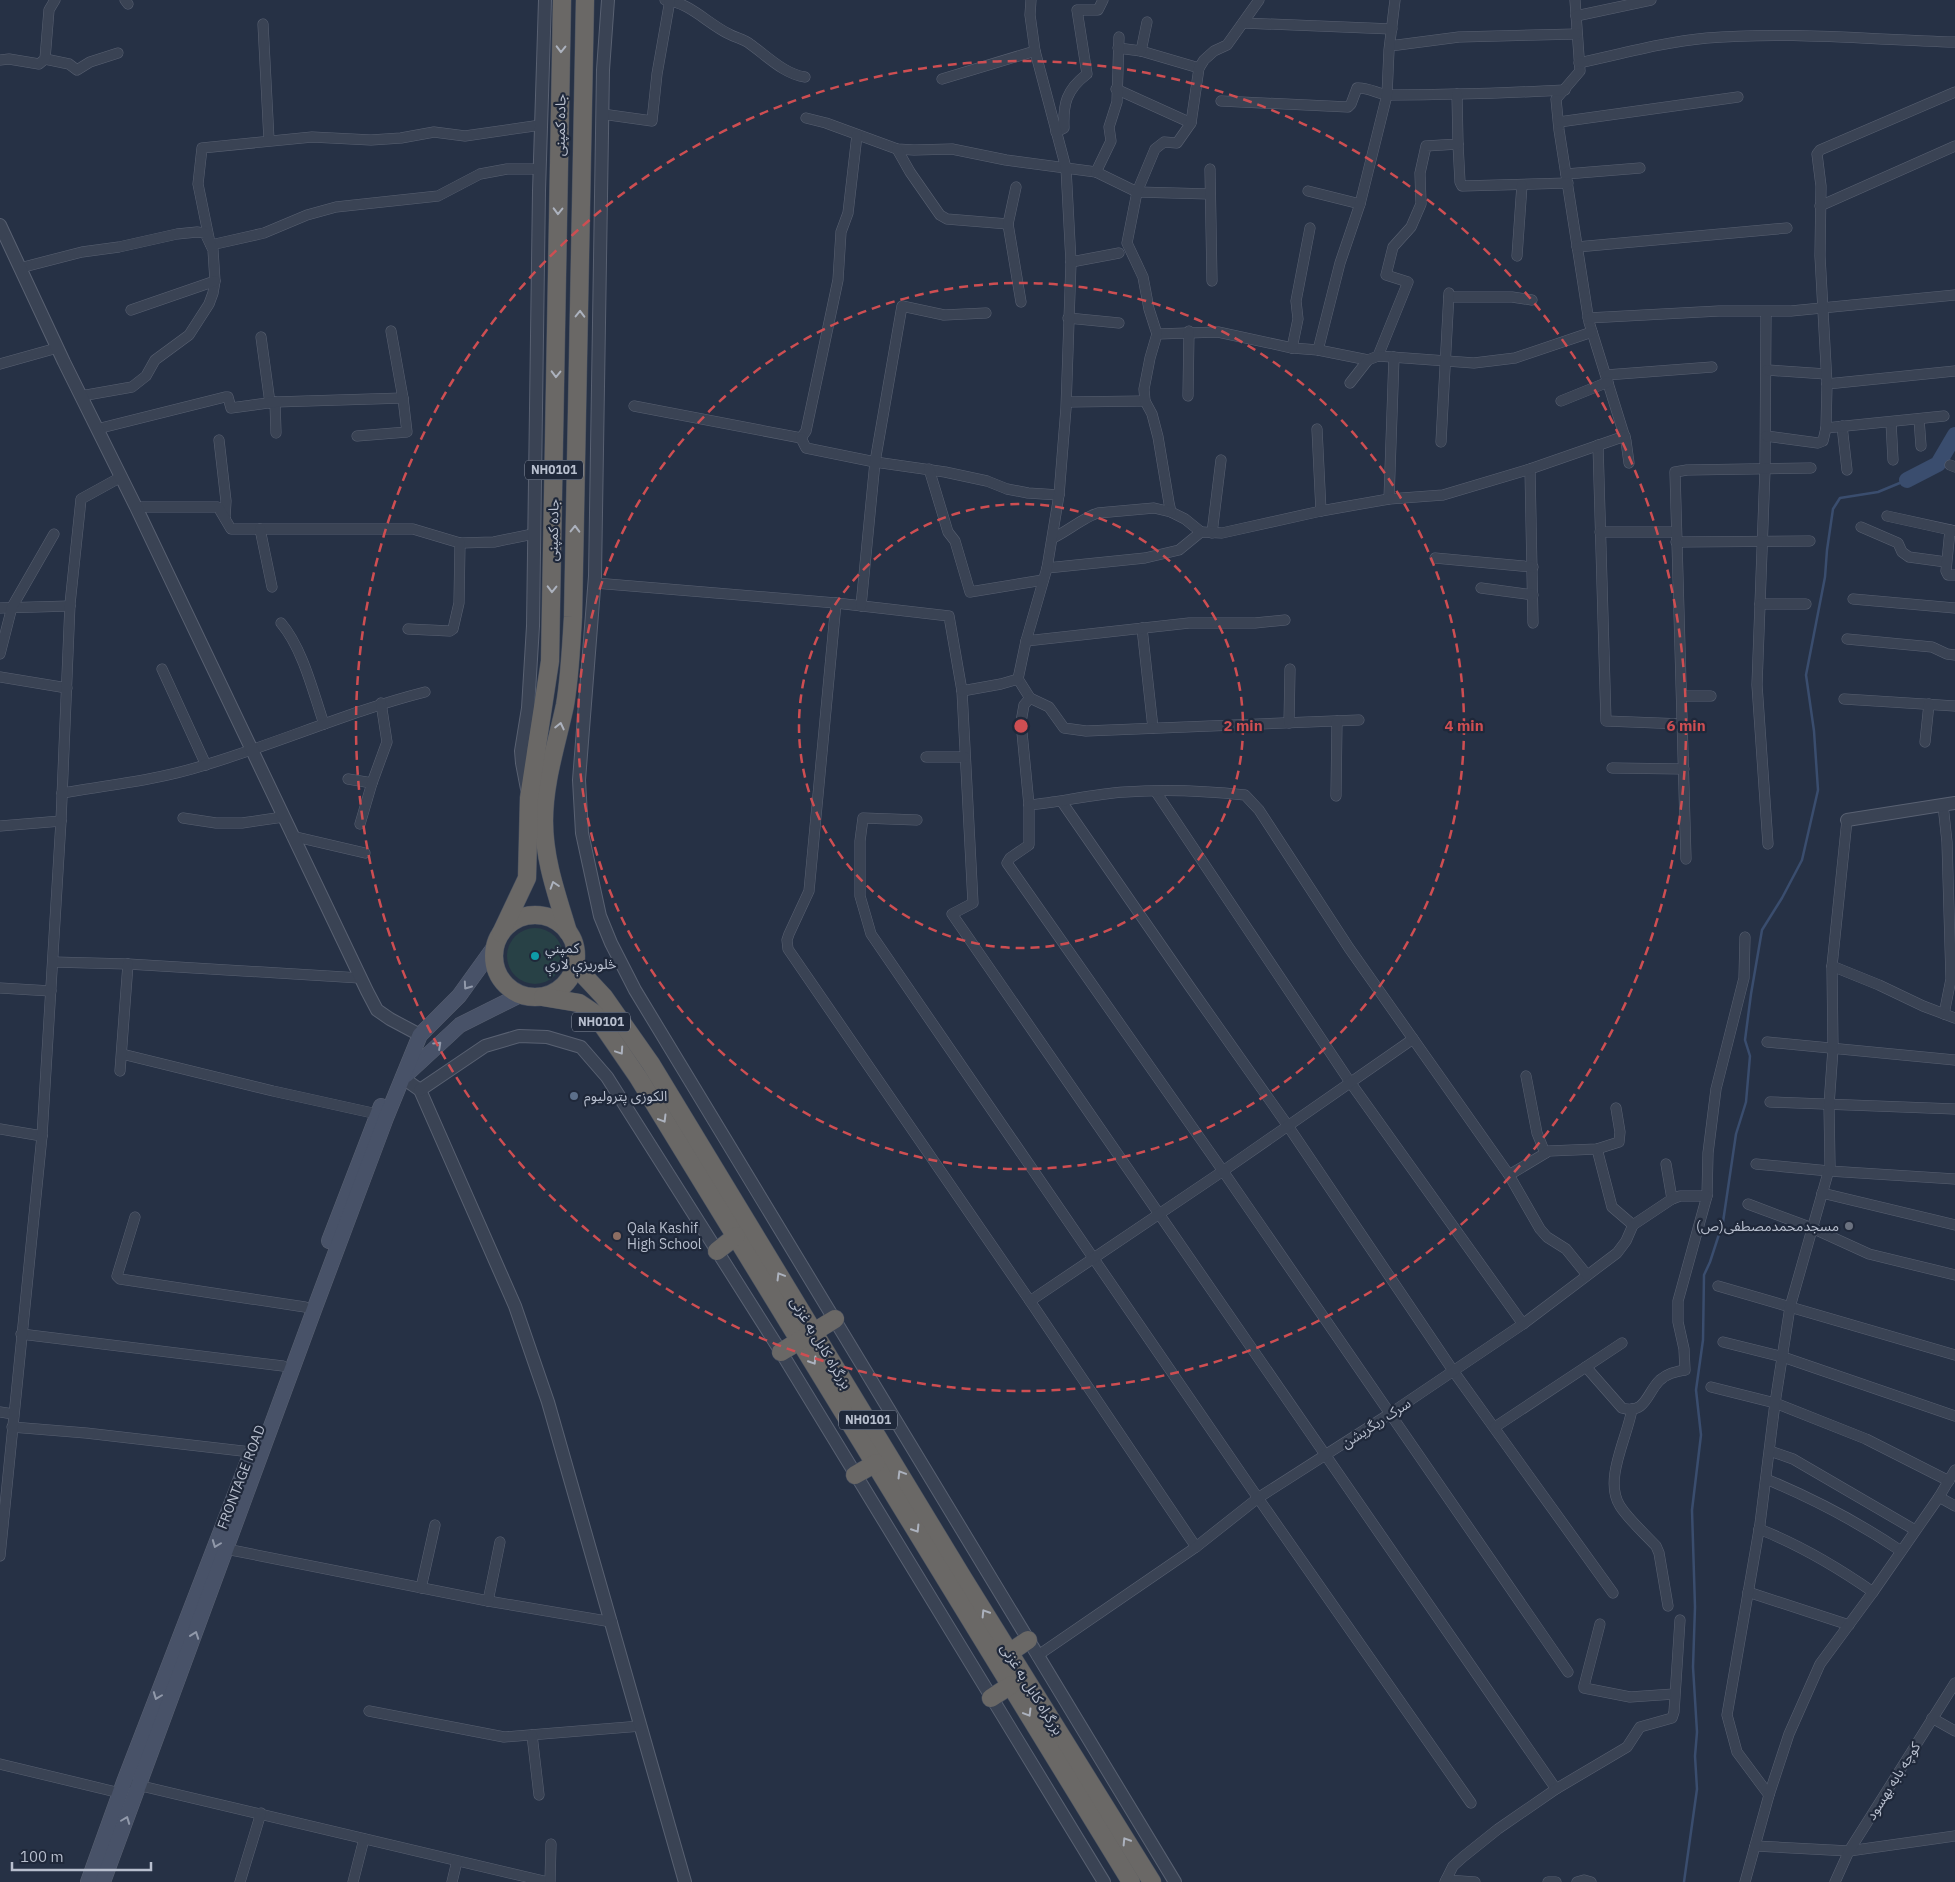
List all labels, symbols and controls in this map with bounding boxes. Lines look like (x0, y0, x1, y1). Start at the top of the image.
one-way arrow (556, 45, 566, 53)
street label: جاده کمپنی (550, 94, 571, 156)
one-way arrow (553, 208, 563, 215)
one-way arrow (574, 310, 585, 318)
one-way arrow (550, 370, 561, 378)
road number: NH0101 (525, 460, 583, 480)
street label: جاده کمپنی (543, 499, 564, 561)
one-way arrow (570, 525, 580, 532)
one-way arrow (547, 585, 557, 593)
text: 2 min (1223, 716, 1263, 735)
text: 4 min (1444, 716, 1484, 735)
text: 6 min (1666, 716, 1706, 735)
centre of rings (1012, 717, 1030, 735)
one-way arrow (554, 721, 565, 730)
one-way arrow (550, 882, 560, 890)
place label: کمپني څلوريزې لارې (545, 939, 616, 977)
marker: کمپني څلوريزې لارې (529, 950, 541, 962)
one-way arrow (464, 980, 472, 989)
road number: NH0101 (572, 1012, 630, 1032)
one-way arrow (433, 1042, 442, 1051)
one-way arrow (614, 1045, 623, 1055)
place label: الکوزی پترولیوم (584, 1087, 667, 1107)
marker: الکوزی پترولیوم (568, 1090, 580, 1102)
one-way arrow (657, 1113, 667, 1122)
place label: مسجدمحمدمصطفی(ص) (1696, 1217, 1839, 1235)
place label: Qala Kashif High School (627, 1219, 702, 1253)
marker: مسجدمحمدمصطفی(ص) (1843, 1220, 1855, 1232)
marker: Qala Kashif High School (611, 1230, 623, 1242)
one-way arrow (777, 1272, 786, 1281)
street label: بزرگراه کابل به غزنی (786, 1294, 856, 1393)
one-way arrow (807, 1356, 816, 1365)
street label: سرک ریگریشن (1338, 1394, 1414, 1452)
road number: NH0101 (839, 1410, 897, 1430)
street label: FRONTAGE ROAD (213, 1422, 269, 1532)
one-way arrow (897, 1471, 907, 1480)
one-way arrow (910, 1524, 920, 1533)
one-way arrow (211, 1539, 222, 1548)
one-way arrow (982, 1610, 991, 1619)
one-way arrow (189, 1631, 199, 1639)
street label: بزرگراه کابل به غزنی (997, 1640, 1067, 1738)
one-way arrow (153, 1691, 163, 1699)
one-way arrow (1022, 1707, 1032, 1716)
street label: کوچه بابه بهسود (1862, 1739, 1925, 1824)
one-way arrow (120, 1816, 131, 1825)
one-way arrow (1123, 1837, 1132, 1846)
scale bar (12, 1840, 151, 1872)
text: 100 m (20, 1847, 64, 1866)

